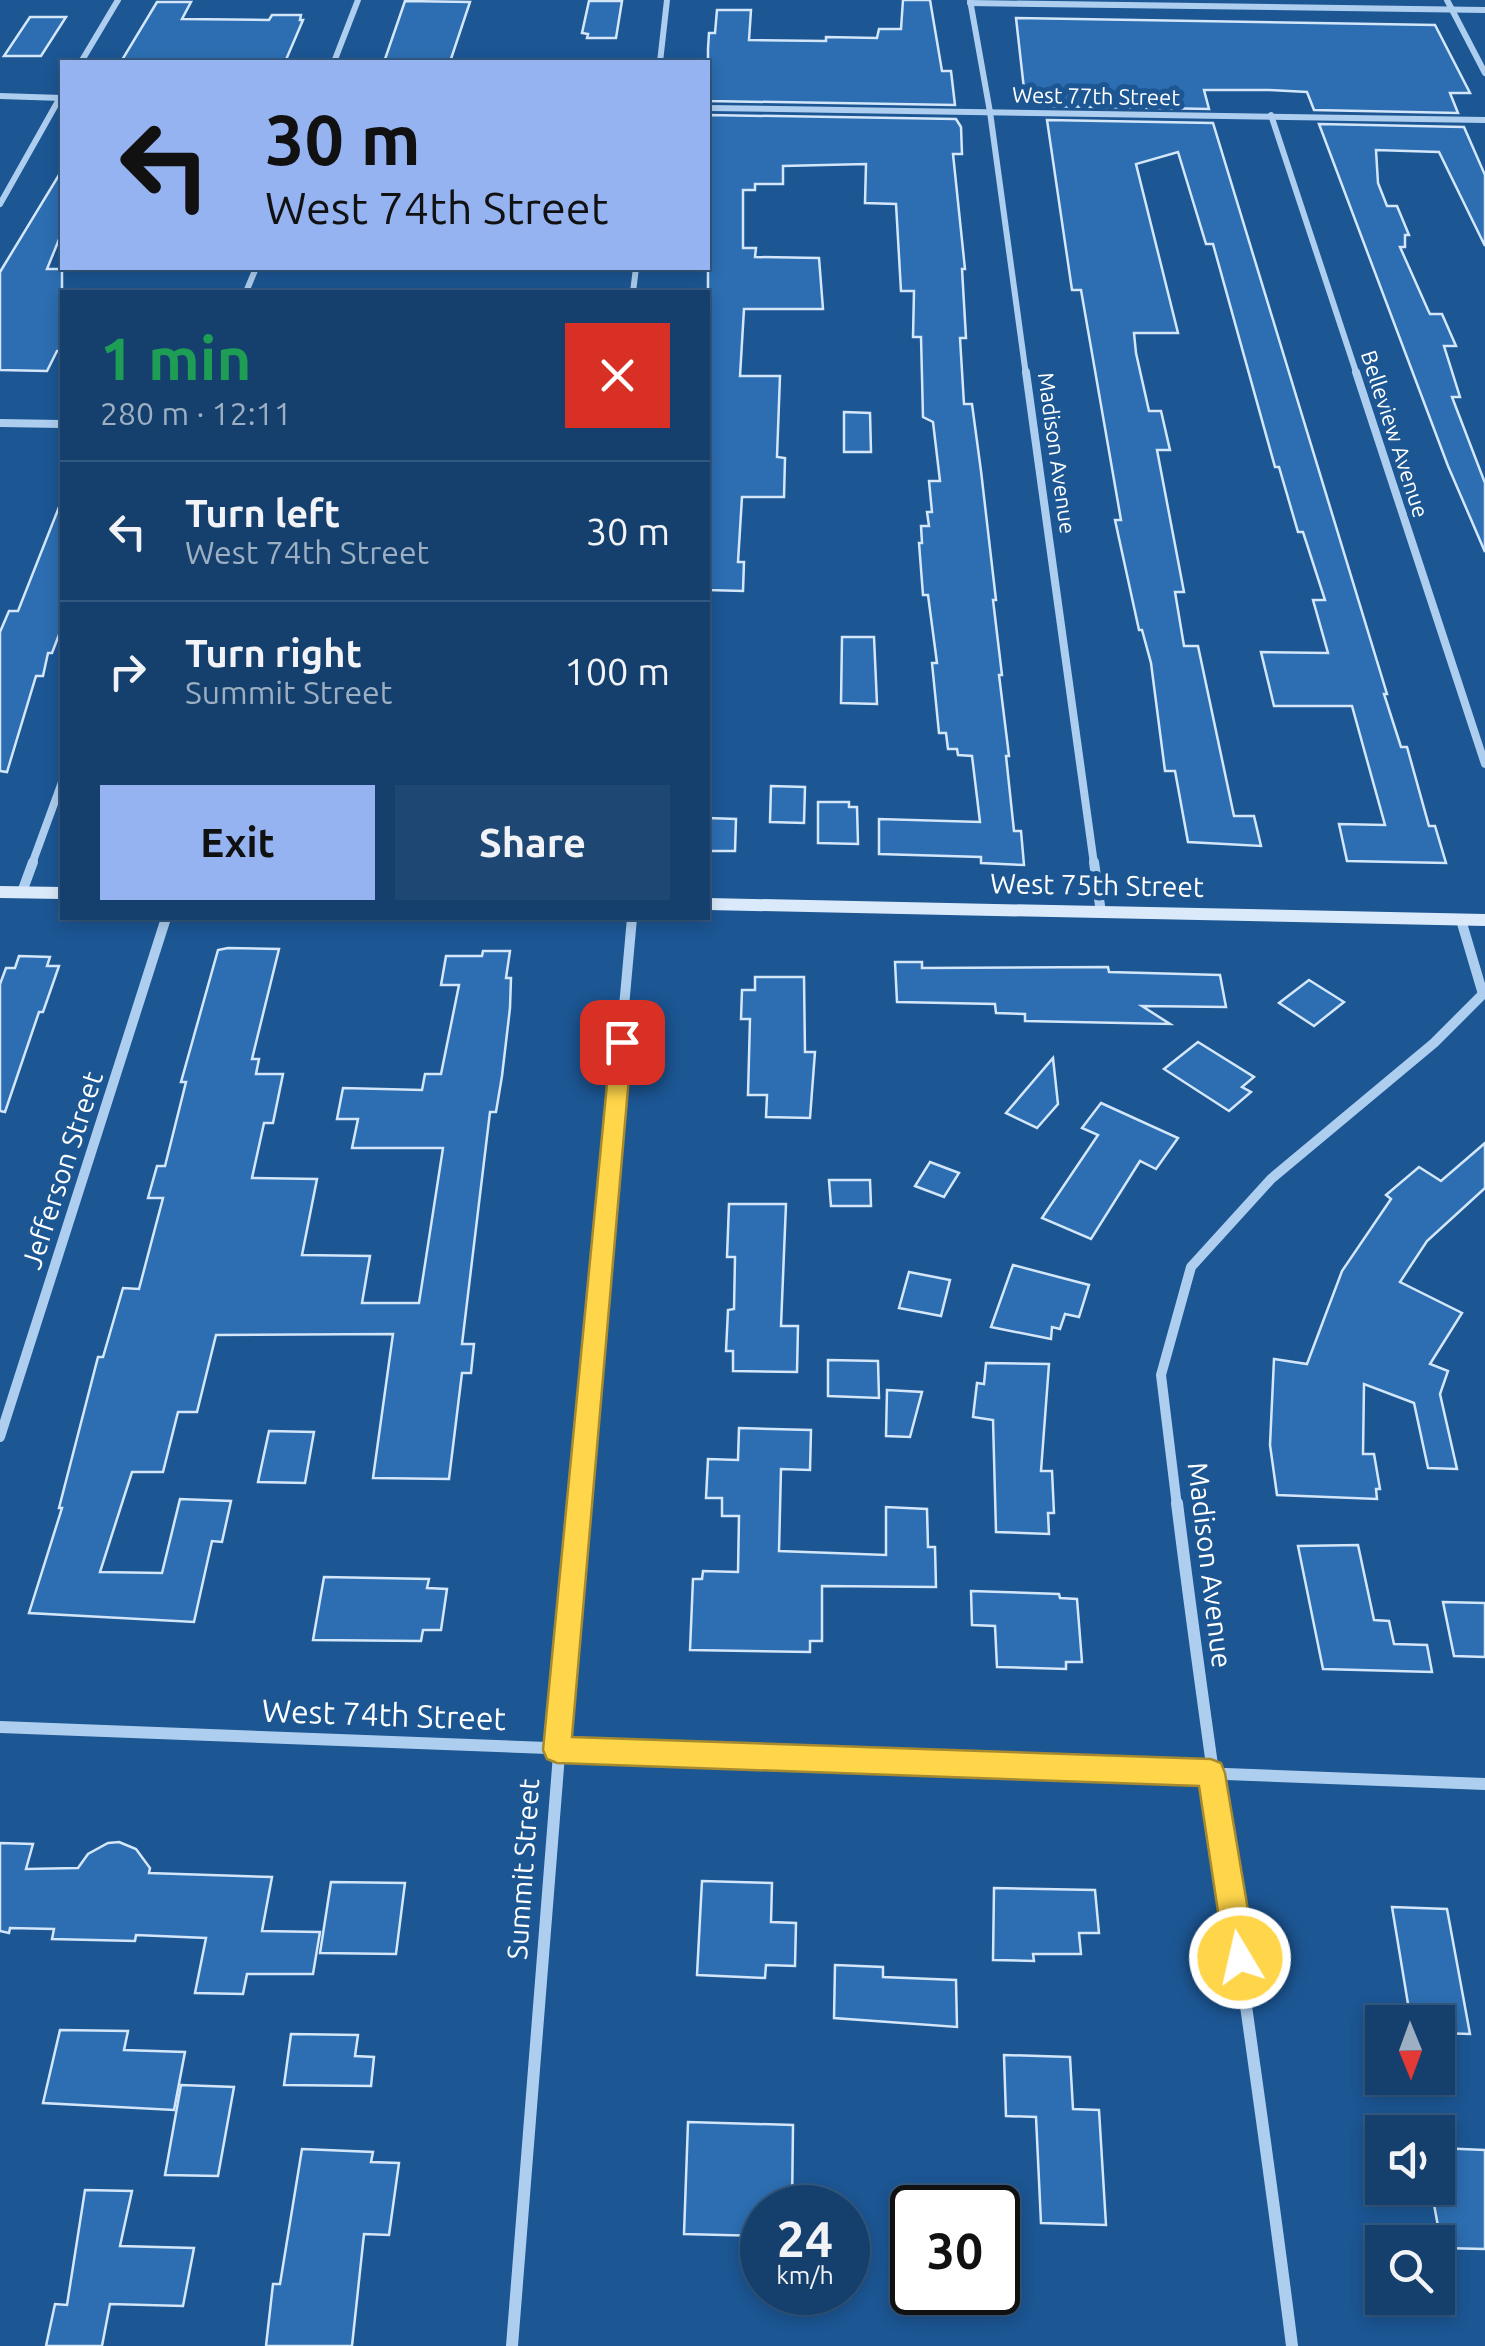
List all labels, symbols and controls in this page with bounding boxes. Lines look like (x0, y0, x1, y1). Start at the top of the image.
street label: West 77th Street (1012, 82, 1181, 109)
icon: left (100, 100, 230, 230)
text: 30 m (265, 100, 421, 178)
text: West 74th Street (265, 182, 608, 233)
button: close (565, 323, 670, 428)
text: 1 min (100, 324, 252, 391)
street label: Belleview Avenue (1357, 347, 1434, 521)
street label: Madison Avenue (1034, 371, 1081, 535)
text: 280 m · 12:11 (100, 395, 292, 431)
text: Turn left (185, 492, 340, 534)
icon: left (100, 504, 155, 559)
text: 30 m (586, 510, 670, 552)
text: West 74th Street (185, 534, 429, 570)
text: Turn right (185, 632, 362, 674)
icon: right (100, 644, 155, 699)
text: 100 m (564, 650, 670, 692)
text: Summit Street (185, 674, 392, 710)
button: Exit (100, 785, 375, 900)
button: Share (395, 785, 670, 900)
street label: West 75th Street (990, 867, 1204, 902)
pin (580, 1000, 665, 1085)
icon: arrive (595, 1015, 650, 1070)
street label: Jefferson Street (15, 1067, 108, 1272)
street label: Madison Avenue (1182, 1460, 1239, 1670)
street label: West 74th Street (261, 1692, 507, 1736)
street label: Summit Street (501, 1777, 544, 1961)
position arrow (1188, 1906, 1292, 2010)
north arrow (1365, 2005, 1455, 2095)
map controls (1365, 2005, 1455, 2315)
button: sound (1365, 2115, 1455, 2205)
speed limit sign: 30 (890, 2185, 1020, 2315)
text: 24 (777, 2210, 833, 2266)
button: search (1365, 2225, 1455, 2315)
text: km/h (776, 2261, 834, 2289)

